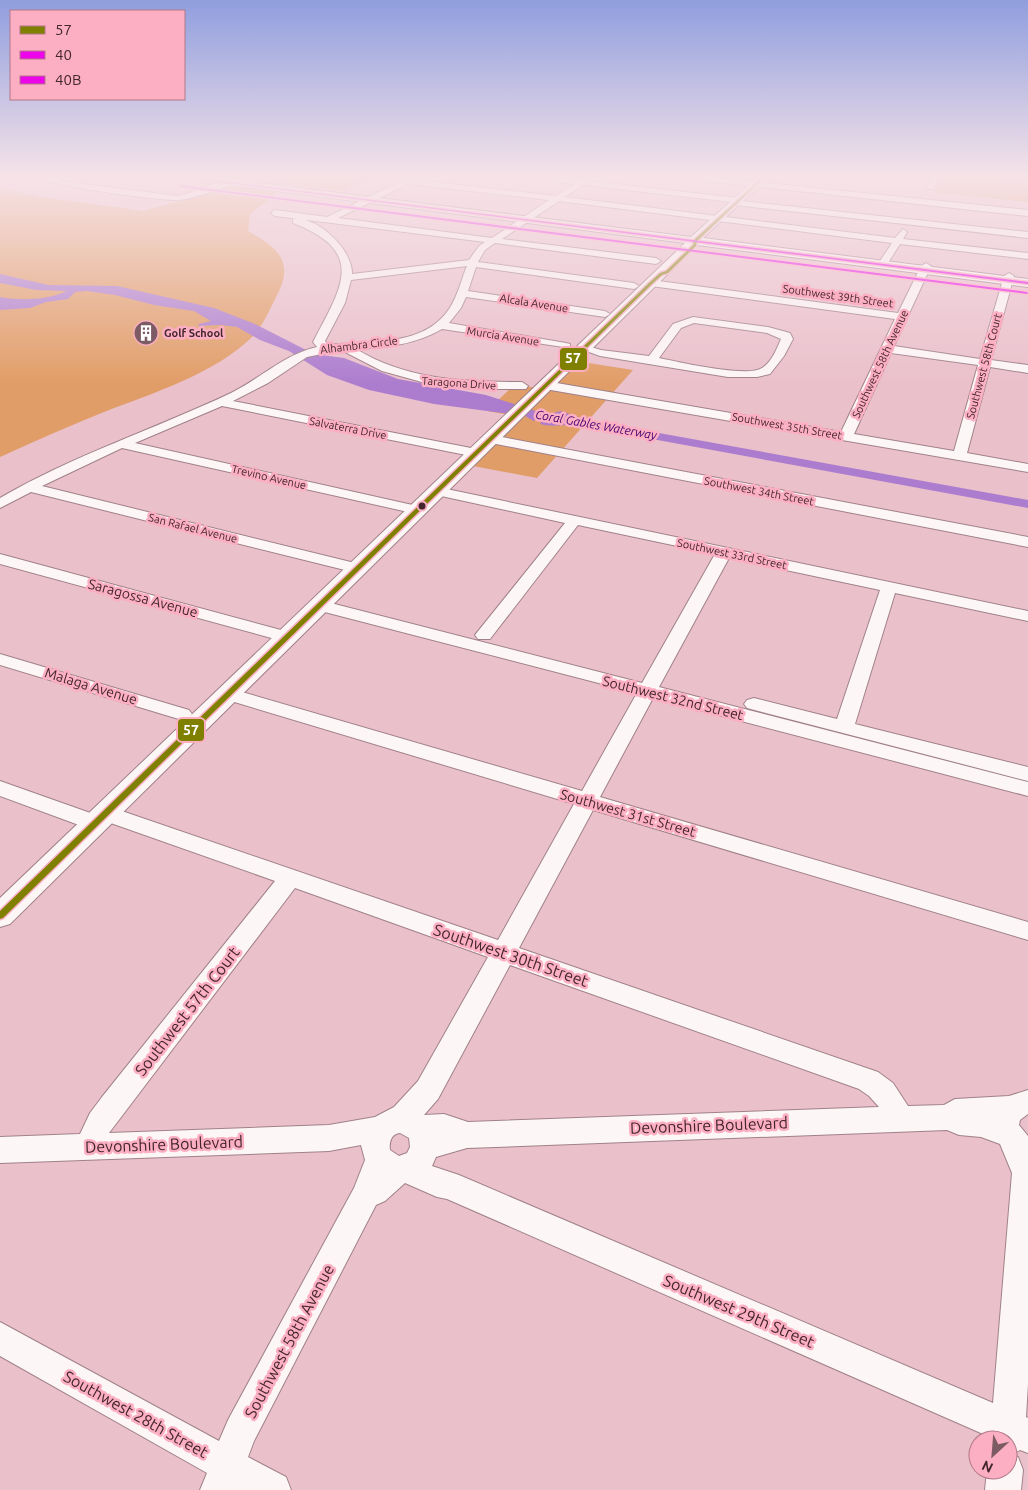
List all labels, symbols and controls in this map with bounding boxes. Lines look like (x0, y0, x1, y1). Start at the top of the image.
legend (10, 10, 185, 100)
text: 57 (55, 21, 72, 38)
text: 40 (55, 46, 72, 63)
text: 40B (55, 71, 81, 88)
street label: Southwest 39th Street (782, 282, 895, 310)
street label: Alcala Avenue (499, 292, 569, 314)
street label: Southwest 58th Avenue (850, 308, 910, 420)
street label: Southwest 58th Court (964, 311, 1004, 420)
building icon: Golf School (133, 320, 159, 346)
street label: Murcia Avenue (466, 324, 540, 348)
place label: Golf School (164, 327, 224, 339)
street label: Alhambra Circle (320, 334, 398, 356)
line badge: 57 (559, 347, 588, 371)
text: 57 (565, 350, 581, 366)
street label: Taragona Drive (421, 374, 497, 392)
water label: Coral Gables Waterway (534, 407, 658, 442)
street label: Southwest 35th Street (731, 410, 844, 442)
street label: Salvaterra Drive (308, 415, 388, 441)
street label: Trevino Avenue (230, 463, 308, 491)
street label: Southwest 34th Street (703, 474, 816, 508)
unlabelled marker (417, 501, 427, 511)
street label: San Rafael Avenue (147, 511, 239, 545)
street label: Southwest 33rd Street (676, 537, 788, 572)
street label: Saragossa Avenue (86, 576, 200, 620)
street label: Malaga Avenue (43, 664, 139, 708)
street label: Southwest 32nd Street (601, 673, 746, 723)
line badge: 57 (177, 718, 205, 742)
text: 57 (183, 722, 199, 738)
street label: Southwest 31st Street (558, 786, 698, 840)
street label: Southwest 30th Street (431, 920, 591, 990)
street label: Southwest 57th Court (131, 943, 243, 1079)
street label: Devonshire Boulevard (630, 1113, 788, 1137)
street label: Devonshire Boulevard (85, 1132, 243, 1156)
street label: Southwest 58th Avenue (241, 1261, 337, 1421)
street label: Southwest 29th Street (661, 1271, 818, 1351)
street label: Southwest 28th Street (61, 1367, 212, 1462)
north arrow (968, 1430, 1018, 1480)
text: N (979, 1457, 996, 1476)

